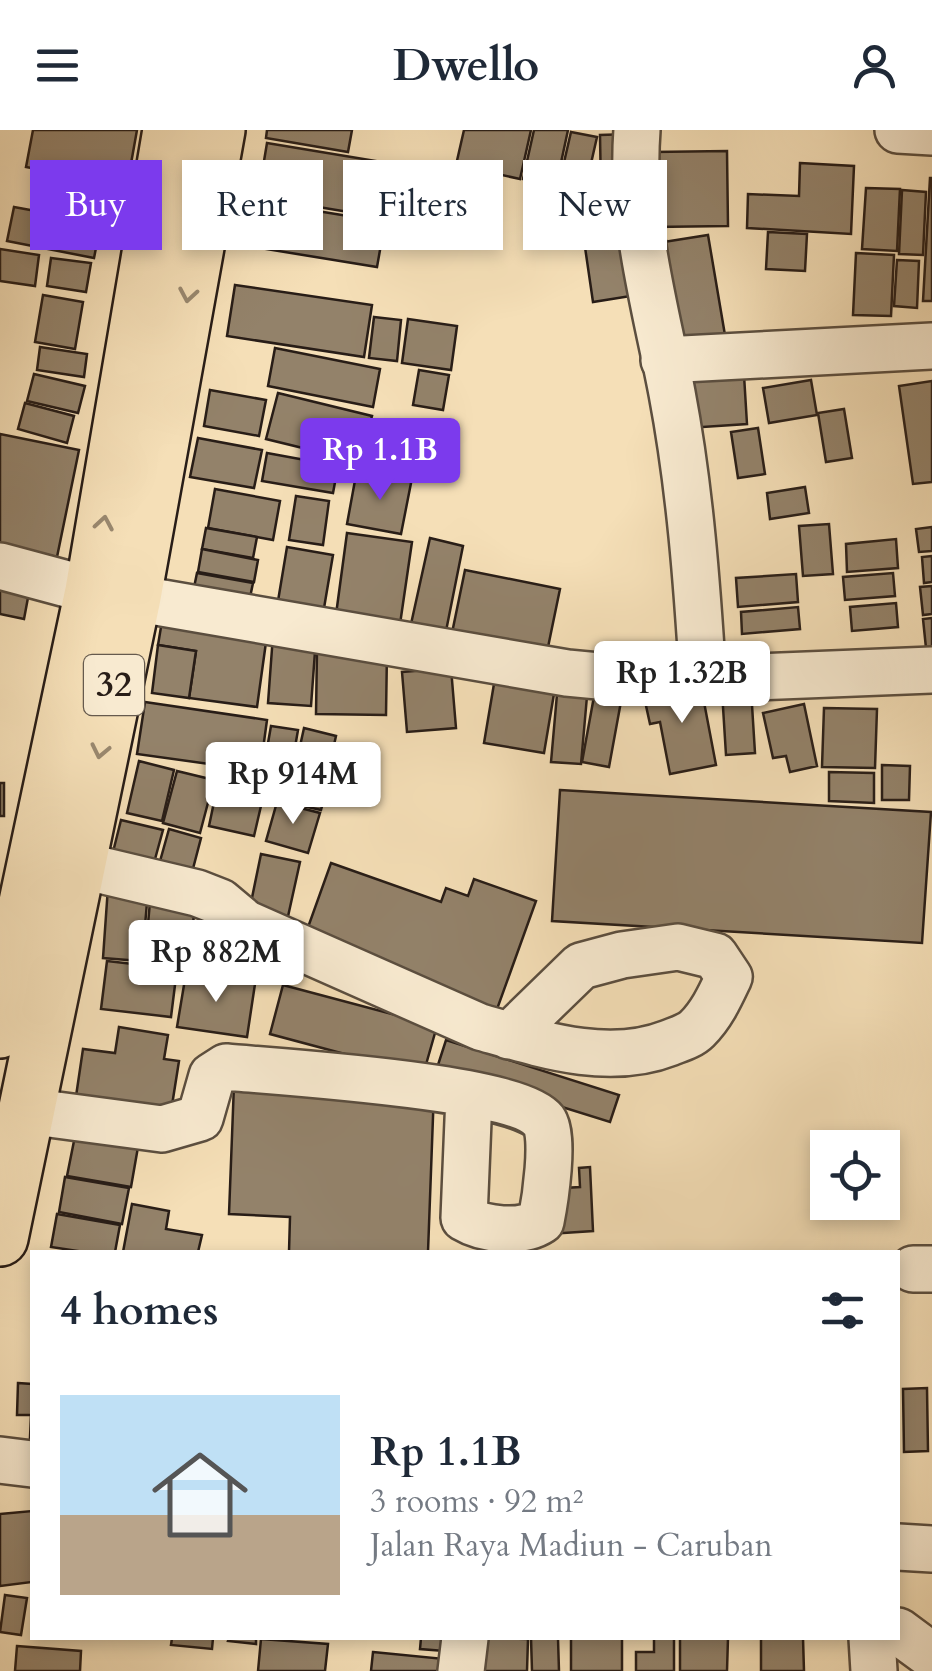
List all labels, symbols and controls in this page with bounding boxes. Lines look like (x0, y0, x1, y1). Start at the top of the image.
text: Dwello (393, 35, 539, 96)
icon: menu (30, 38, 85, 93)
icon: person (847, 38, 902, 93)
chip: Buy (30, 160, 162, 250)
chip: Rent (182, 160, 323, 250)
chip: Filters (343, 160, 503, 250)
chip: New (523, 160, 667, 250)
one-way arrow (178, 287, 199, 303)
pin: Rp 1.1B (288, 418, 472, 503)
text: Rp 1.1B (322, 428, 438, 472)
one-way arrow (93, 515, 114, 532)
pin: Rp 1.32B (579, 641, 785, 726)
text: Rp 1.32B (616, 651, 748, 695)
road number: 32 (84, 655, 144, 715)
pin: Rp 914M (201, 742, 385, 827)
one-way arrow (91, 743, 112, 760)
text: Rp 914M (228, 752, 358, 796)
pin: Rp 882M (124, 920, 308, 1005)
text: Rp 882M (151, 930, 281, 974)
map controls (810, 1130, 900, 1220)
button: locate (810, 1130, 900, 1220)
text: 4 homes (60, 1282, 218, 1339)
icon: filters (815, 1283, 870, 1338)
text: Rp 1.1B (370, 1423, 522, 1480)
icon: home (140, 1435, 260, 1555)
text: 3 rooms · 92 m² (370, 1480, 583, 1524)
text: Jalan Raya Madiun - Caruban (370, 1524, 773, 1568)

